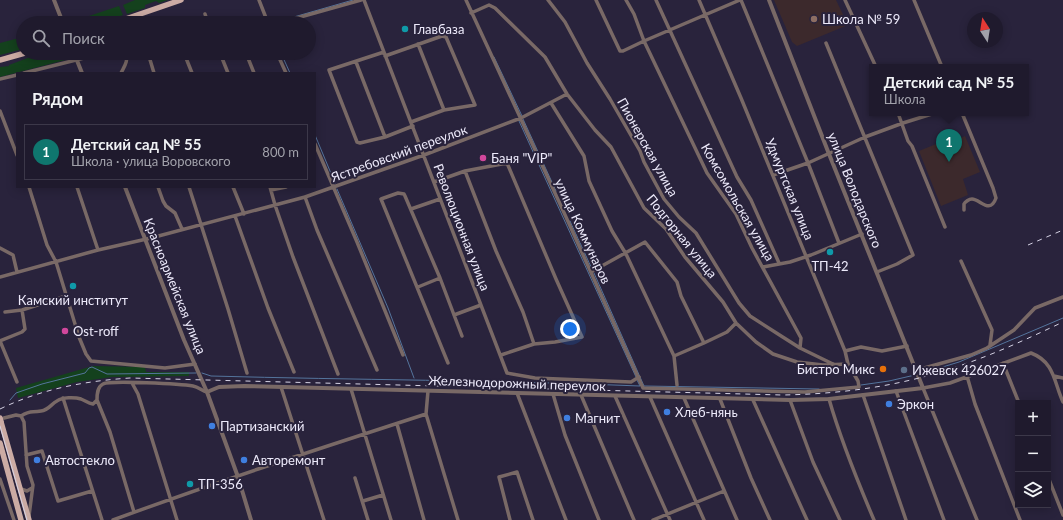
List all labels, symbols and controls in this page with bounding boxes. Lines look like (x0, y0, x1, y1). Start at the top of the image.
place label: Школа № 59 (822, 11, 900, 27)
north arrow (967, 12, 1003, 48)
marker: Школа № 59 (809, 14, 819, 24)
search box (16, 16, 316, 60)
place label: Главбаза (413, 21, 464, 37)
marker: Главбаза (400, 24, 410, 34)
icon: search (30, 27, 52, 49)
text: Поиск (62, 29, 105, 47)
popup (869, 64, 1029, 116)
text: Детский сад № 55 (884, 73, 1014, 91)
text: Рядом (32, 88, 83, 109)
text: Школа (884, 91, 925, 107)
street label: Пионерская улица (614, 95, 682, 199)
street label: Ястребовский переулок (328, 121, 470, 185)
pin: 1 (936, 129, 962, 162)
street label: улица Володарского (824, 130, 886, 250)
text: Детский сад № 55 (71, 135, 201, 153)
street label: Удмуртская улица (762, 136, 818, 242)
street label: Комсомольская улица (698, 140, 778, 264)
text: 1 (42, 144, 50, 160)
text: 800 m (262, 144, 299, 160)
place label: Баня "VIP" (491, 150, 552, 166)
text: Школа · улица Воровского (71, 153, 231, 169)
marker: Баня "VIP" (478, 153, 488, 163)
street label: Революционная улица (430, 161, 494, 293)
street label: улица Коммунаров (552, 176, 614, 286)
street label: Подгорная улица (643, 191, 721, 281)
street label: Красноармейская улица (140, 216, 210, 356)
marker: ТП-42 (825, 247, 835, 257)
place label: ТП-42 (811, 258, 849, 274)
marker: Камский институт (68, 281, 78, 291)
place label: Камский институт (18, 292, 129, 308)
your location (560, 319, 580, 339)
place label: Ost-roff (73, 323, 119, 339)
marker: Ost-roff (60, 326, 70, 336)
place label: Бистро Микс (797, 361, 875, 377)
place label: Ижевск 426027 (912, 362, 1007, 378)
marker: Бистро Микс (878, 364, 888, 374)
marker: Ижевск 426027 (899, 365, 909, 375)
street label: Железнодорожный переулок (428, 372, 606, 394)
place label: Эркон (897, 396, 934, 412)
marker: Эркон (884, 399, 894, 409)
map controls (1015, 400, 1051, 508)
button: + (1015, 400, 1051, 436)
place label: Хлеб-нянь (675, 404, 738, 420)
marker: Хлеб-нянь (662, 407, 672, 417)
place label: Магнит (575, 410, 621, 426)
marker: Магнит (562, 413, 572, 423)
place label: Партизанский (220, 418, 305, 434)
marker: Партизанский (207, 421, 217, 431)
button: − (1015, 436, 1051, 472)
place label: Автостекло (45, 452, 115, 468)
place label: Авторемонт (252, 452, 326, 468)
marker: Автостекло (32, 455, 42, 465)
marker: Авторемонт (239, 455, 249, 465)
button: layers (1015, 472, 1051, 508)
place label: ТП-356 (198, 476, 243, 492)
marker: ТП-356 (185, 479, 195, 489)

